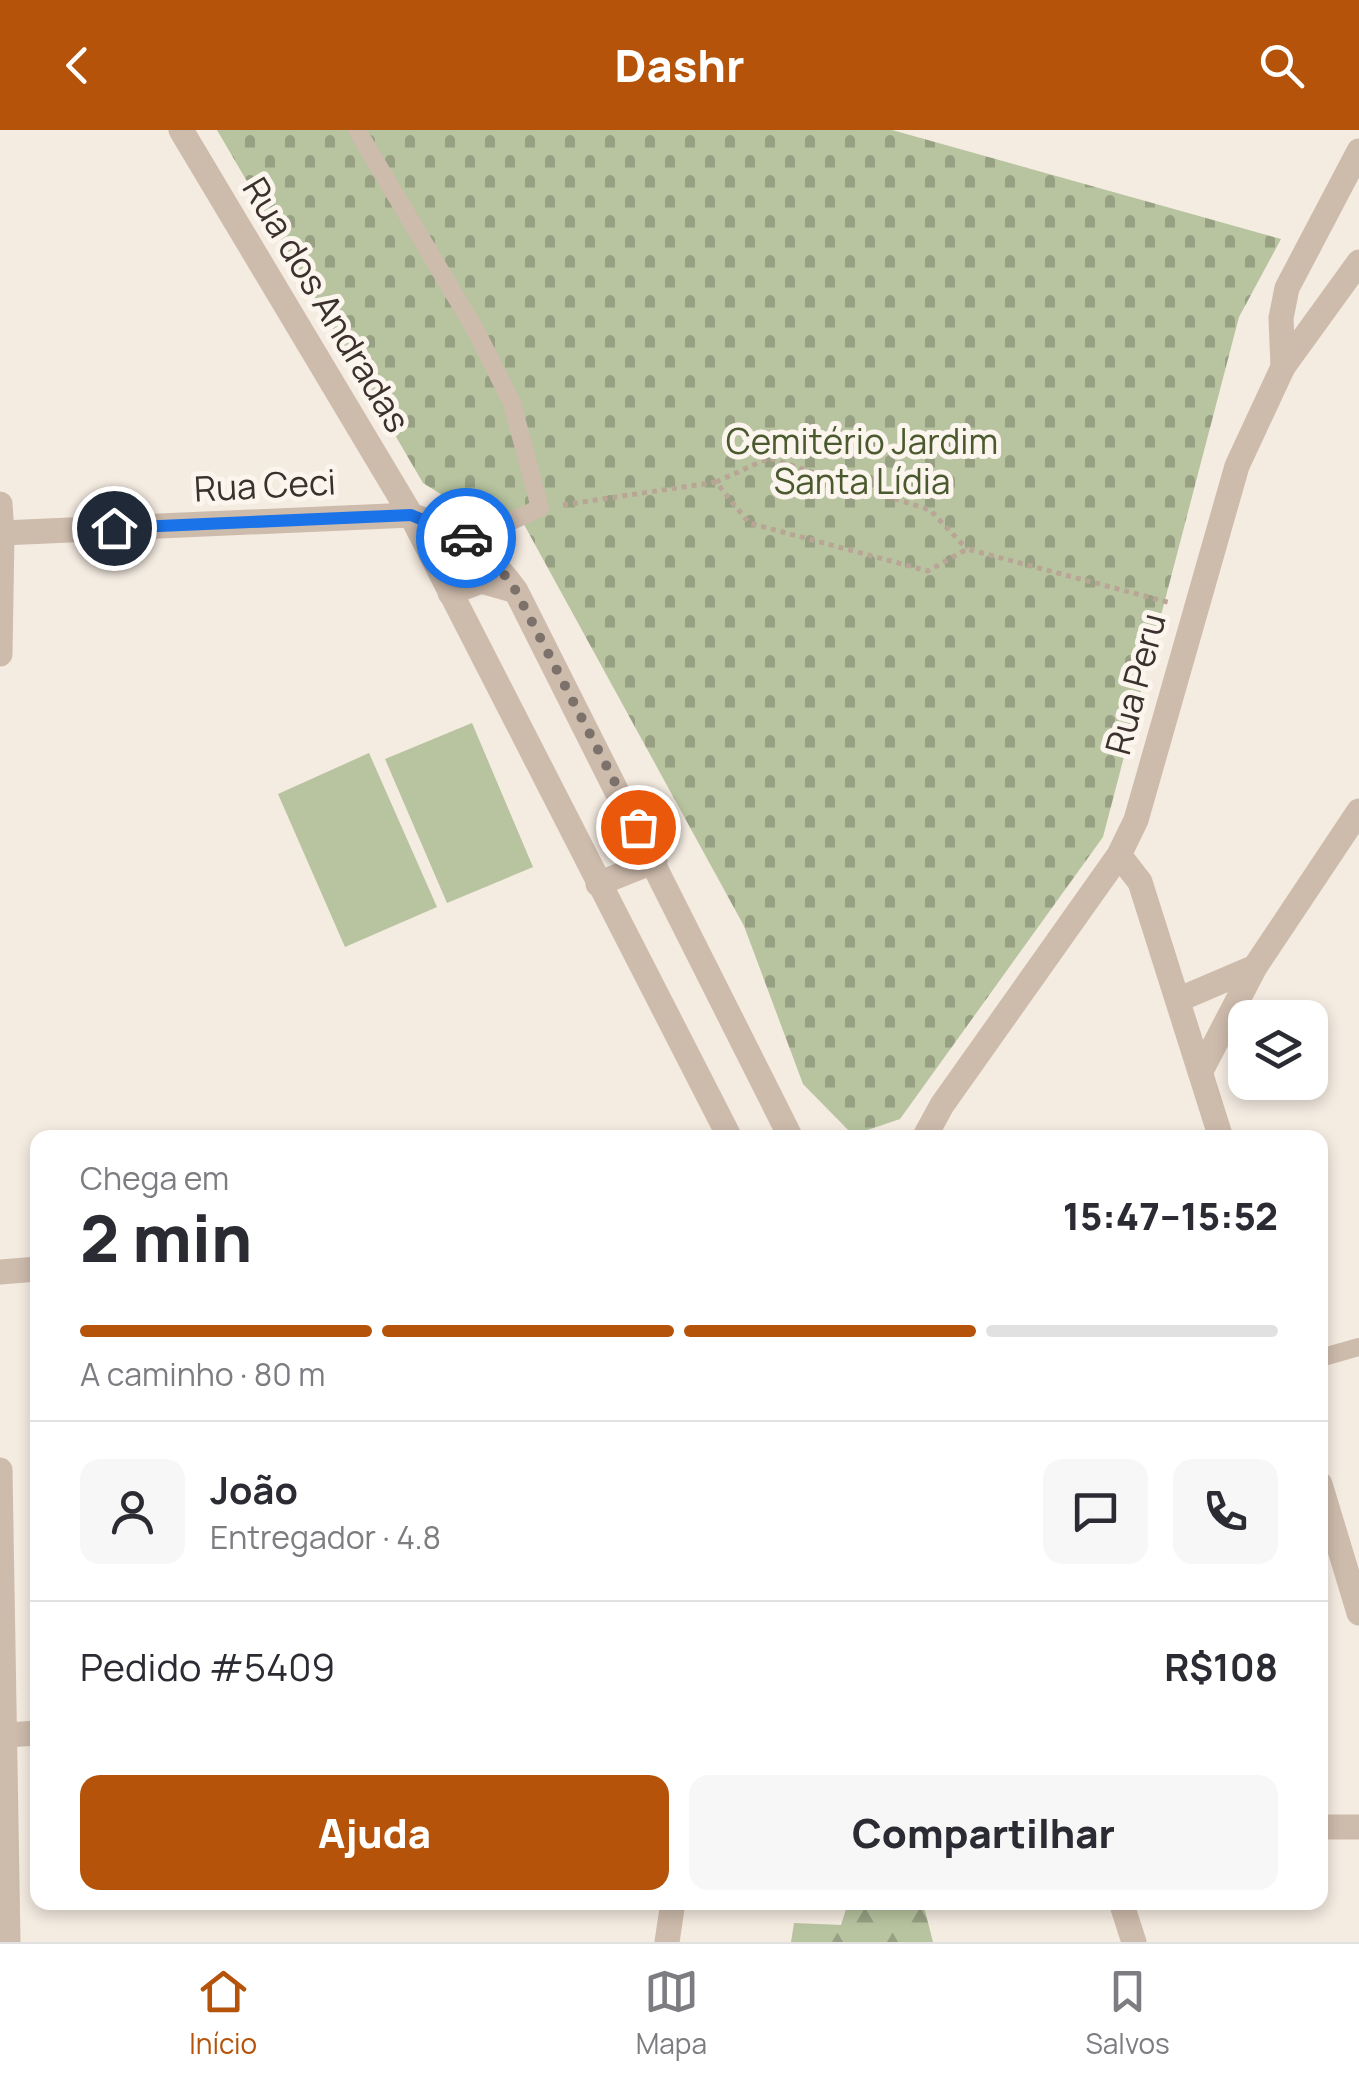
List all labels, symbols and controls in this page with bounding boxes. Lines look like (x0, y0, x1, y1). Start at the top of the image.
text: Dashr (615, 34, 744, 96)
icon: back (50, 38, 105, 93)
icon: search (1254, 38, 1309, 93)
street label: Rua dos Andradas (232, 168, 422, 441)
park label: Cemitério Jardim Santa Lídia (726, 417, 998, 505)
street label: Rua Ceci (193, 457, 337, 513)
pin (72, 486, 157, 571)
courier (416, 488, 516, 588)
icon: home (87, 501, 142, 556)
icon: car (439, 511, 494, 566)
street label: Rua Peru (1093, 608, 1177, 760)
pin (596, 785, 681, 870)
icon: bag (611, 800, 666, 855)
map controls (1228, 1000, 1328, 1100)
button: layers (1228, 1000, 1328, 1100)
text: Chega em (80, 1156, 229, 1200)
text: 15:47–15:52 (1063, 1189, 1278, 1241)
text: 2 min (80, 1193, 252, 1282)
text: A caminho · 80 m (80, 1352, 325, 1396)
button: person (80, 1459, 185, 1564)
button: chat (1043, 1459, 1148, 1564)
button: phone (1173, 1459, 1278, 1564)
text: João (210, 1463, 298, 1515)
text: Entregador · 4.8 (210, 1515, 441, 1559)
text: Pedido #5409 (80, 1640, 335, 1692)
text: R$108 (1164, 1640, 1278, 1692)
button: Ajuda (80, 1775, 669, 1890)
button: Compartilhar (689, 1775, 1278, 1890)
tab: Início (189, 1964, 257, 2062)
tab: Mapa (636, 1964, 707, 2062)
tab: Salvos (1086, 1964, 1170, 2062)

